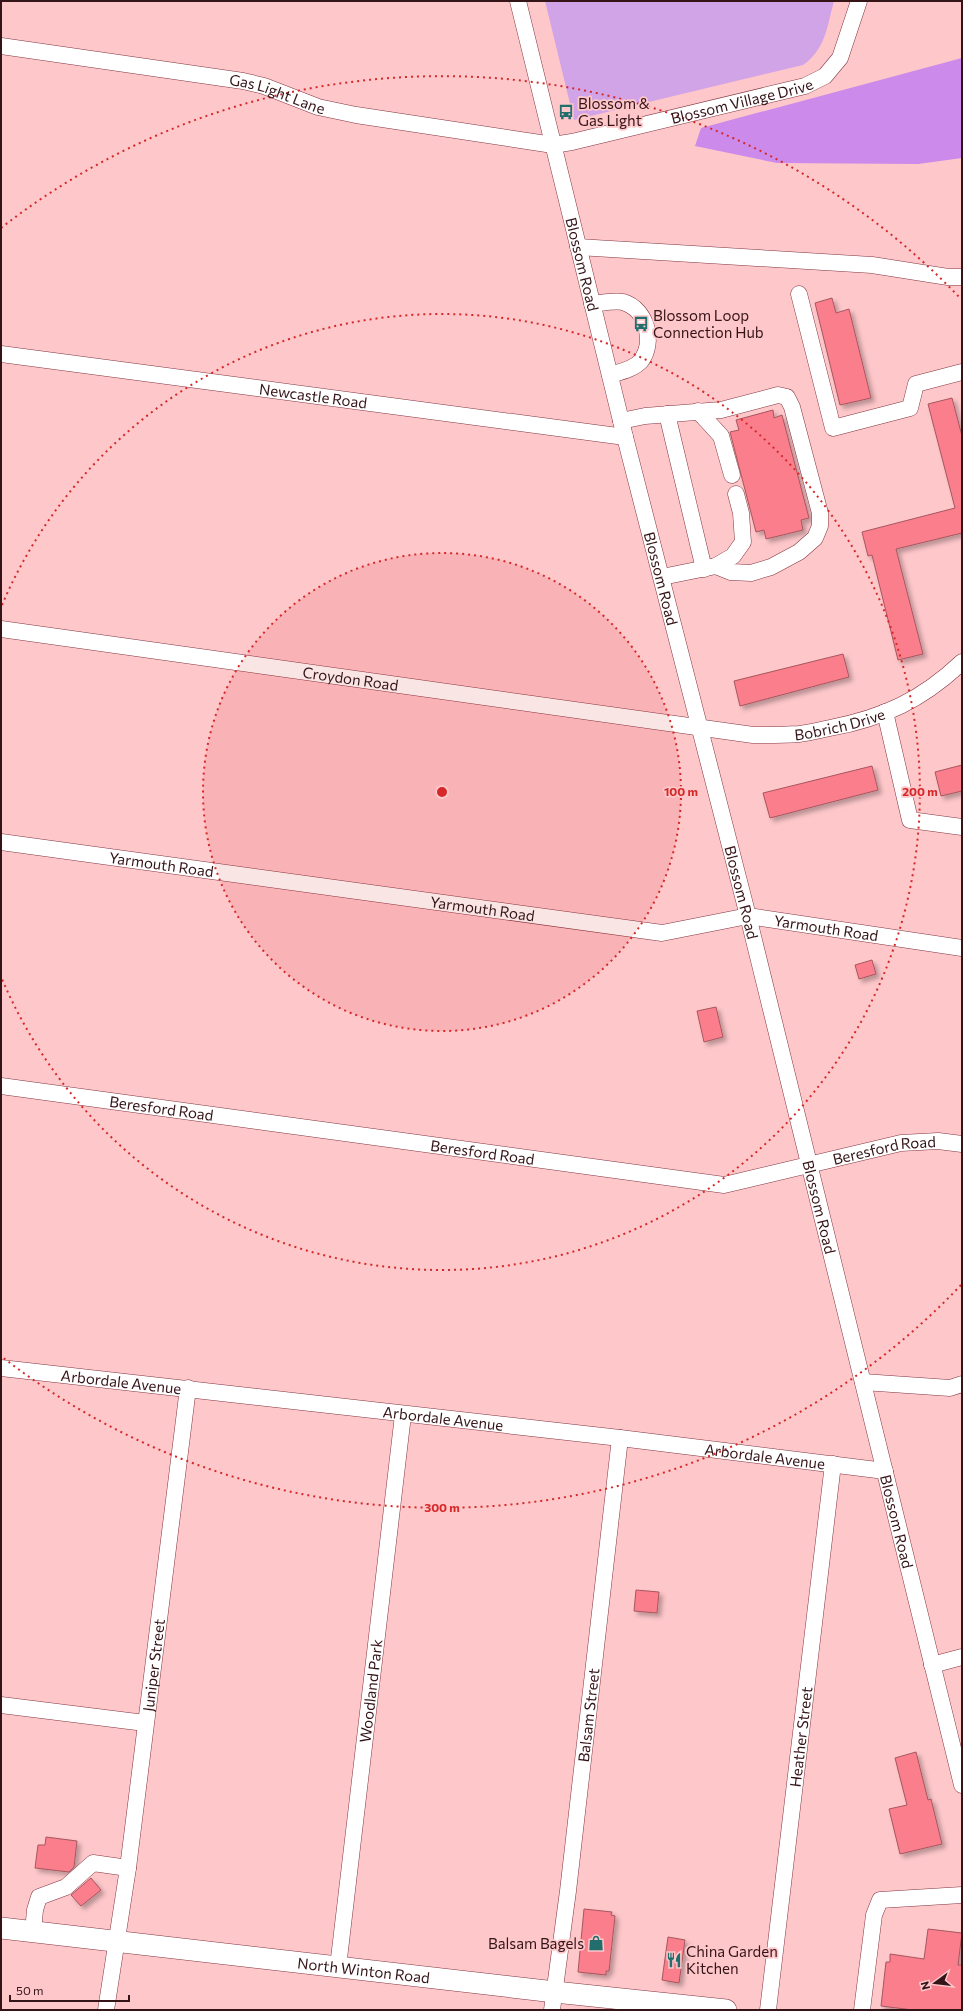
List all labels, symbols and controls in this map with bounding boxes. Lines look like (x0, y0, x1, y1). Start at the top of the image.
street label: Gas Light Lane (228, 70, 327, 117)
street label: Blossom Village Drive (669, 74, 816, 127)
place label: Blossom & Gas Light (578, 94, 650, 129)
bus stop icon: Blossom & Gas Light (557, 103, 575, 121)
street label: Blossom Road (562, 215, 603, 313)
place label: Blossom Loop Connection Hub (653, 306, 764, 341)
bus stop icon: Blossom Loop Connection Hub (632, 315, 650, 333)
street label: Newcastle Road (258, 379, 368, 412)
street label: Blossom Road (641, 530, 682, 627)
street label: Croydon Road (302, 663, 400, 694)
street label: Bobrich Drive (793, 704, 887, 743)
text: 100 m (664, 784, 698, 798)
text: 200 m (902, 784, 938, 798)
centre of rings (435, 785, 449, 799)
street label: Blossom Road (721, 844, 762, 941)
street label: Yarmouth Road (108, 848, 215, 880)
street label: Yarmouth Road (429, 892, 536, 924)
street label: Yarmouth Road (773, 911, 880, 944)
street label: Beresford Road (108, 1092, 215, 1124)
street label: Beresford Road (831, 1132, 936, 1168)
street label: Beresford Road (429, 1136, 536, 1168)
street label: Blossom Road (799, 1158, 840, 1256)
street label: Arbordale Avenue (60, 1366, 183, 1397)
street label: Arbordale Avenue (382, 1402, 504, 1434)
street label: Arbordale Avenue (704, 1440, 826, 1472)
street label: Blossom Road (877, 1473, 917, 1570)
text: 300 m (424, 1500, 460, 1514)
street label: Juniper Street (139, 1618, 168, 1713)
street label: Woodland Park (355, 1638, 386, 1744)
street label: Balsam Street (574, 1667, 603, 1763)
street label: Heather Street (786, 1686, 815, 1788)
place label: Balsam Bagels (488, 1934, 584, 1952)
shop icon: Balsam Bagels (587, 1934, 605, 1952)
place label: China Garden Kitchen (686, 1942, 778, 1977)
restaurant icon: China Garden Kitchen (665, 1951, 683, 1969)
street label: North Winton Road (296, 1953, 431, 1986)
north arrow (915, 1963, 955, 2003)
scale bar (10, 1977, 129, 2003)
text: N (918, 1980, 932, 1991)
text: 50 m (16, 1983, 44, 1997)

